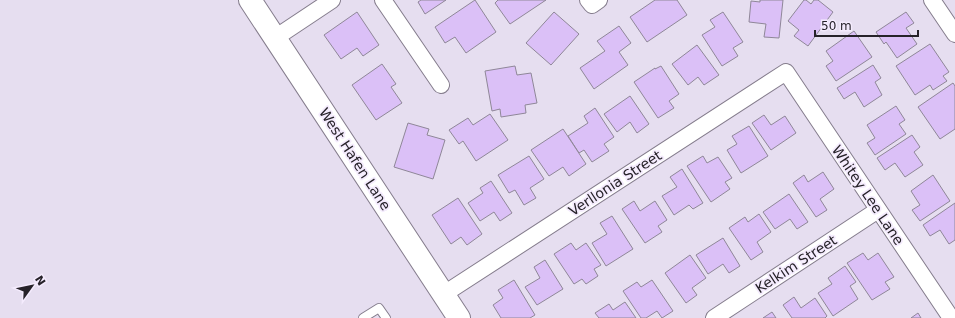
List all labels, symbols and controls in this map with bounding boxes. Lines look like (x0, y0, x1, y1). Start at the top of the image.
scale bar (815, 12, 918, 38)
text: 50 m (821, 19, 852, 33)
street label: West Hafen Lane (316, 105, 394, 213)
street label: Whitey Lee Lane (829, 142, 907, 248)
street label: Verllonia Street (566, 147, 665, 219)
street label: Kelkim Street (752, 232, 840, 296)
north arrow (12, 266, 52, 306)
text: N (32, 273, 48, 288)

